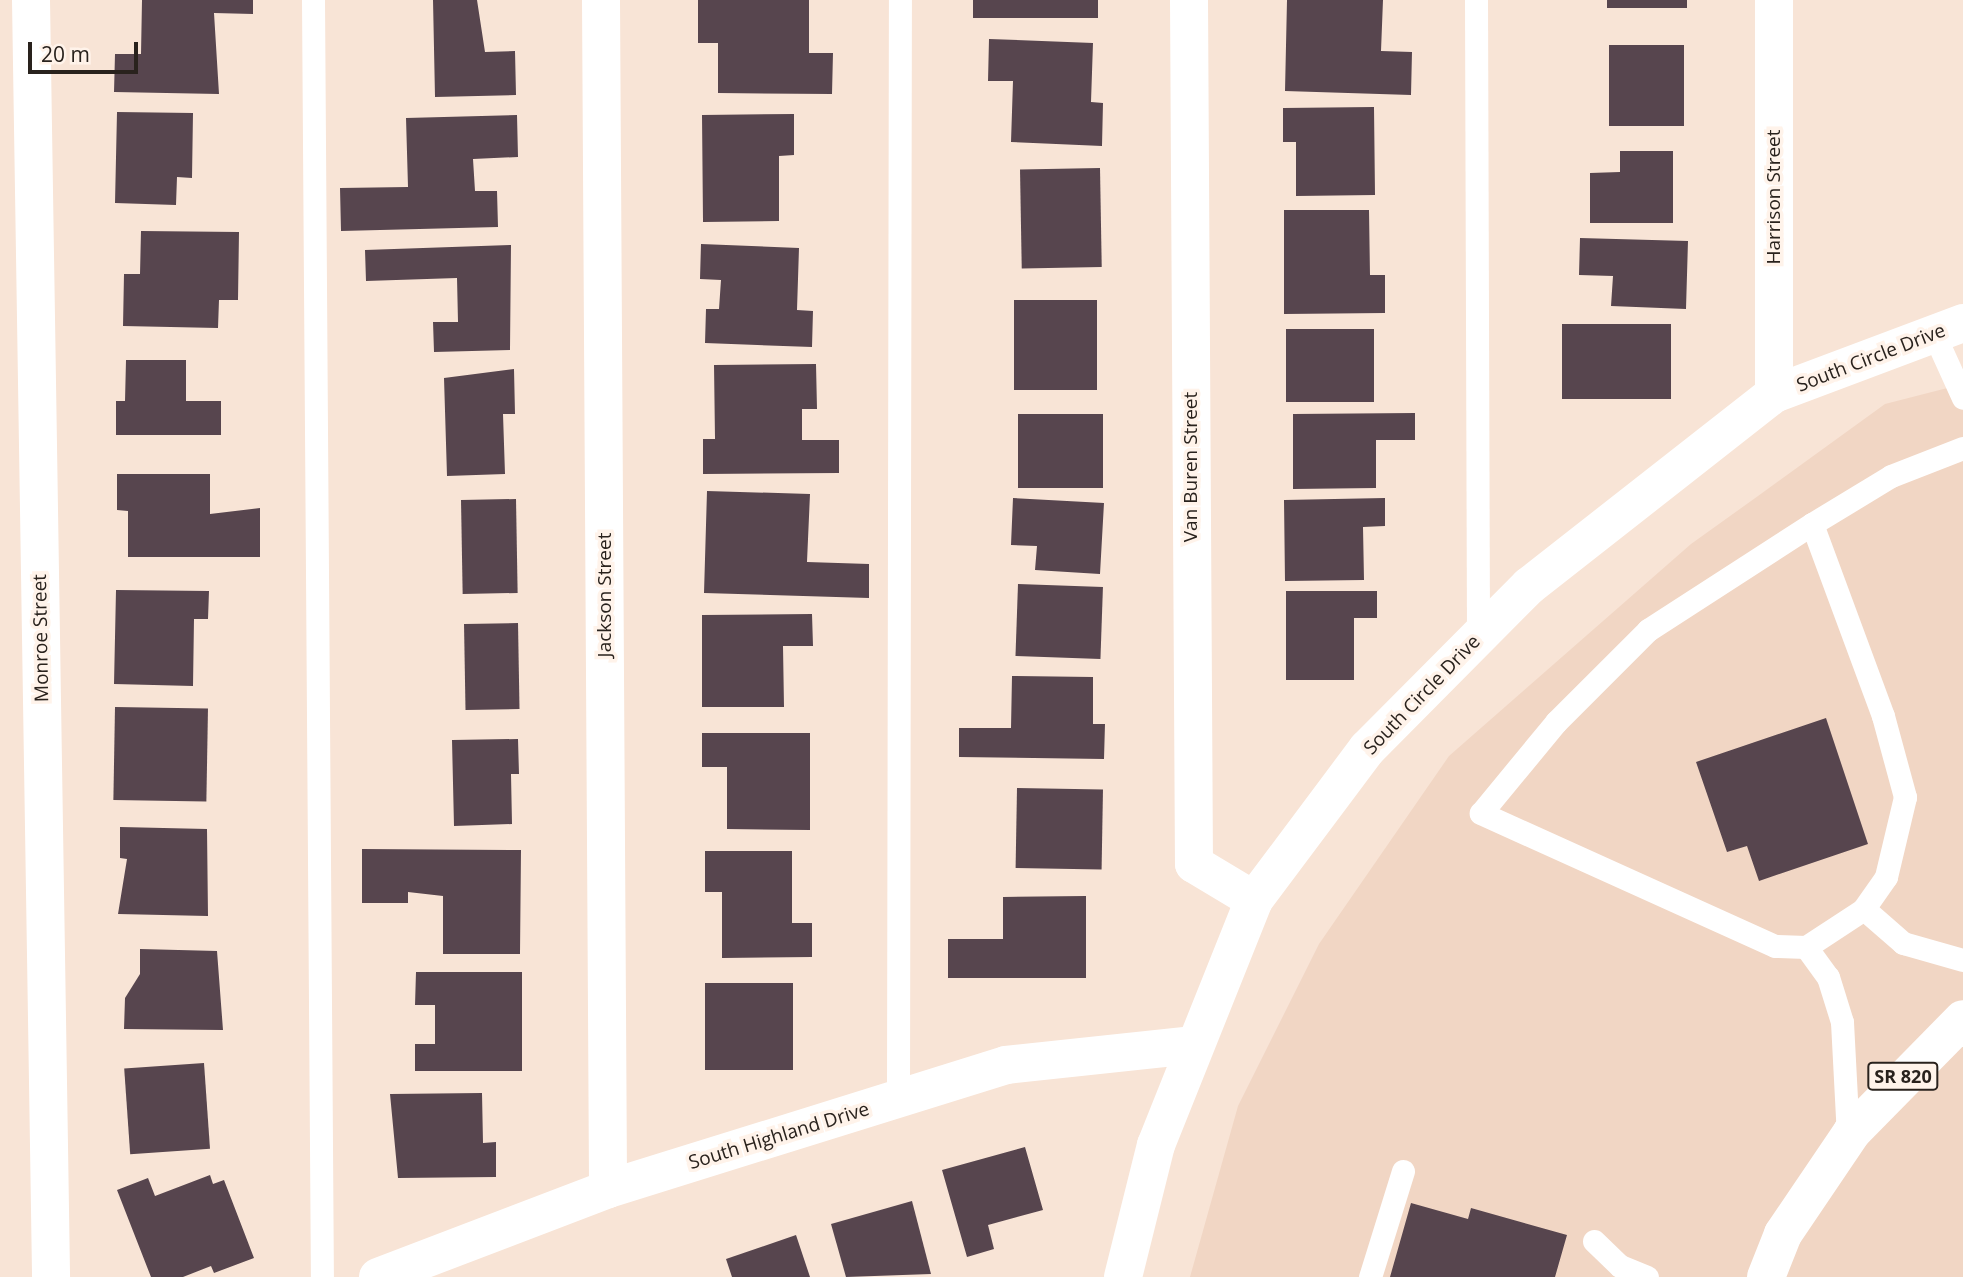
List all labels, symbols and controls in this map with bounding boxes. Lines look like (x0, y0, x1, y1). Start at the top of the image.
scale bar (32, 28, 142, 72)
text: 20 m (41, 40, 90, 68)
street label: Harrison Street (1763, 129, 1785, 265)
street label: South Circle Drive (1793, 319, 1949, 397)
street label: Van Buren Street (1180, 392, 1202, 542)
street label: Jackson Street (594, 533, 616, 657)
street label: Monroe Street (28, 574, 54, 702)
street label: South Circle Drive (1359, 630, 1485, 760)
road number: SR 820 (1866, 1062, 1940, 1091)
street label: South Highland Drive (686, 1098, 872, 1174)

